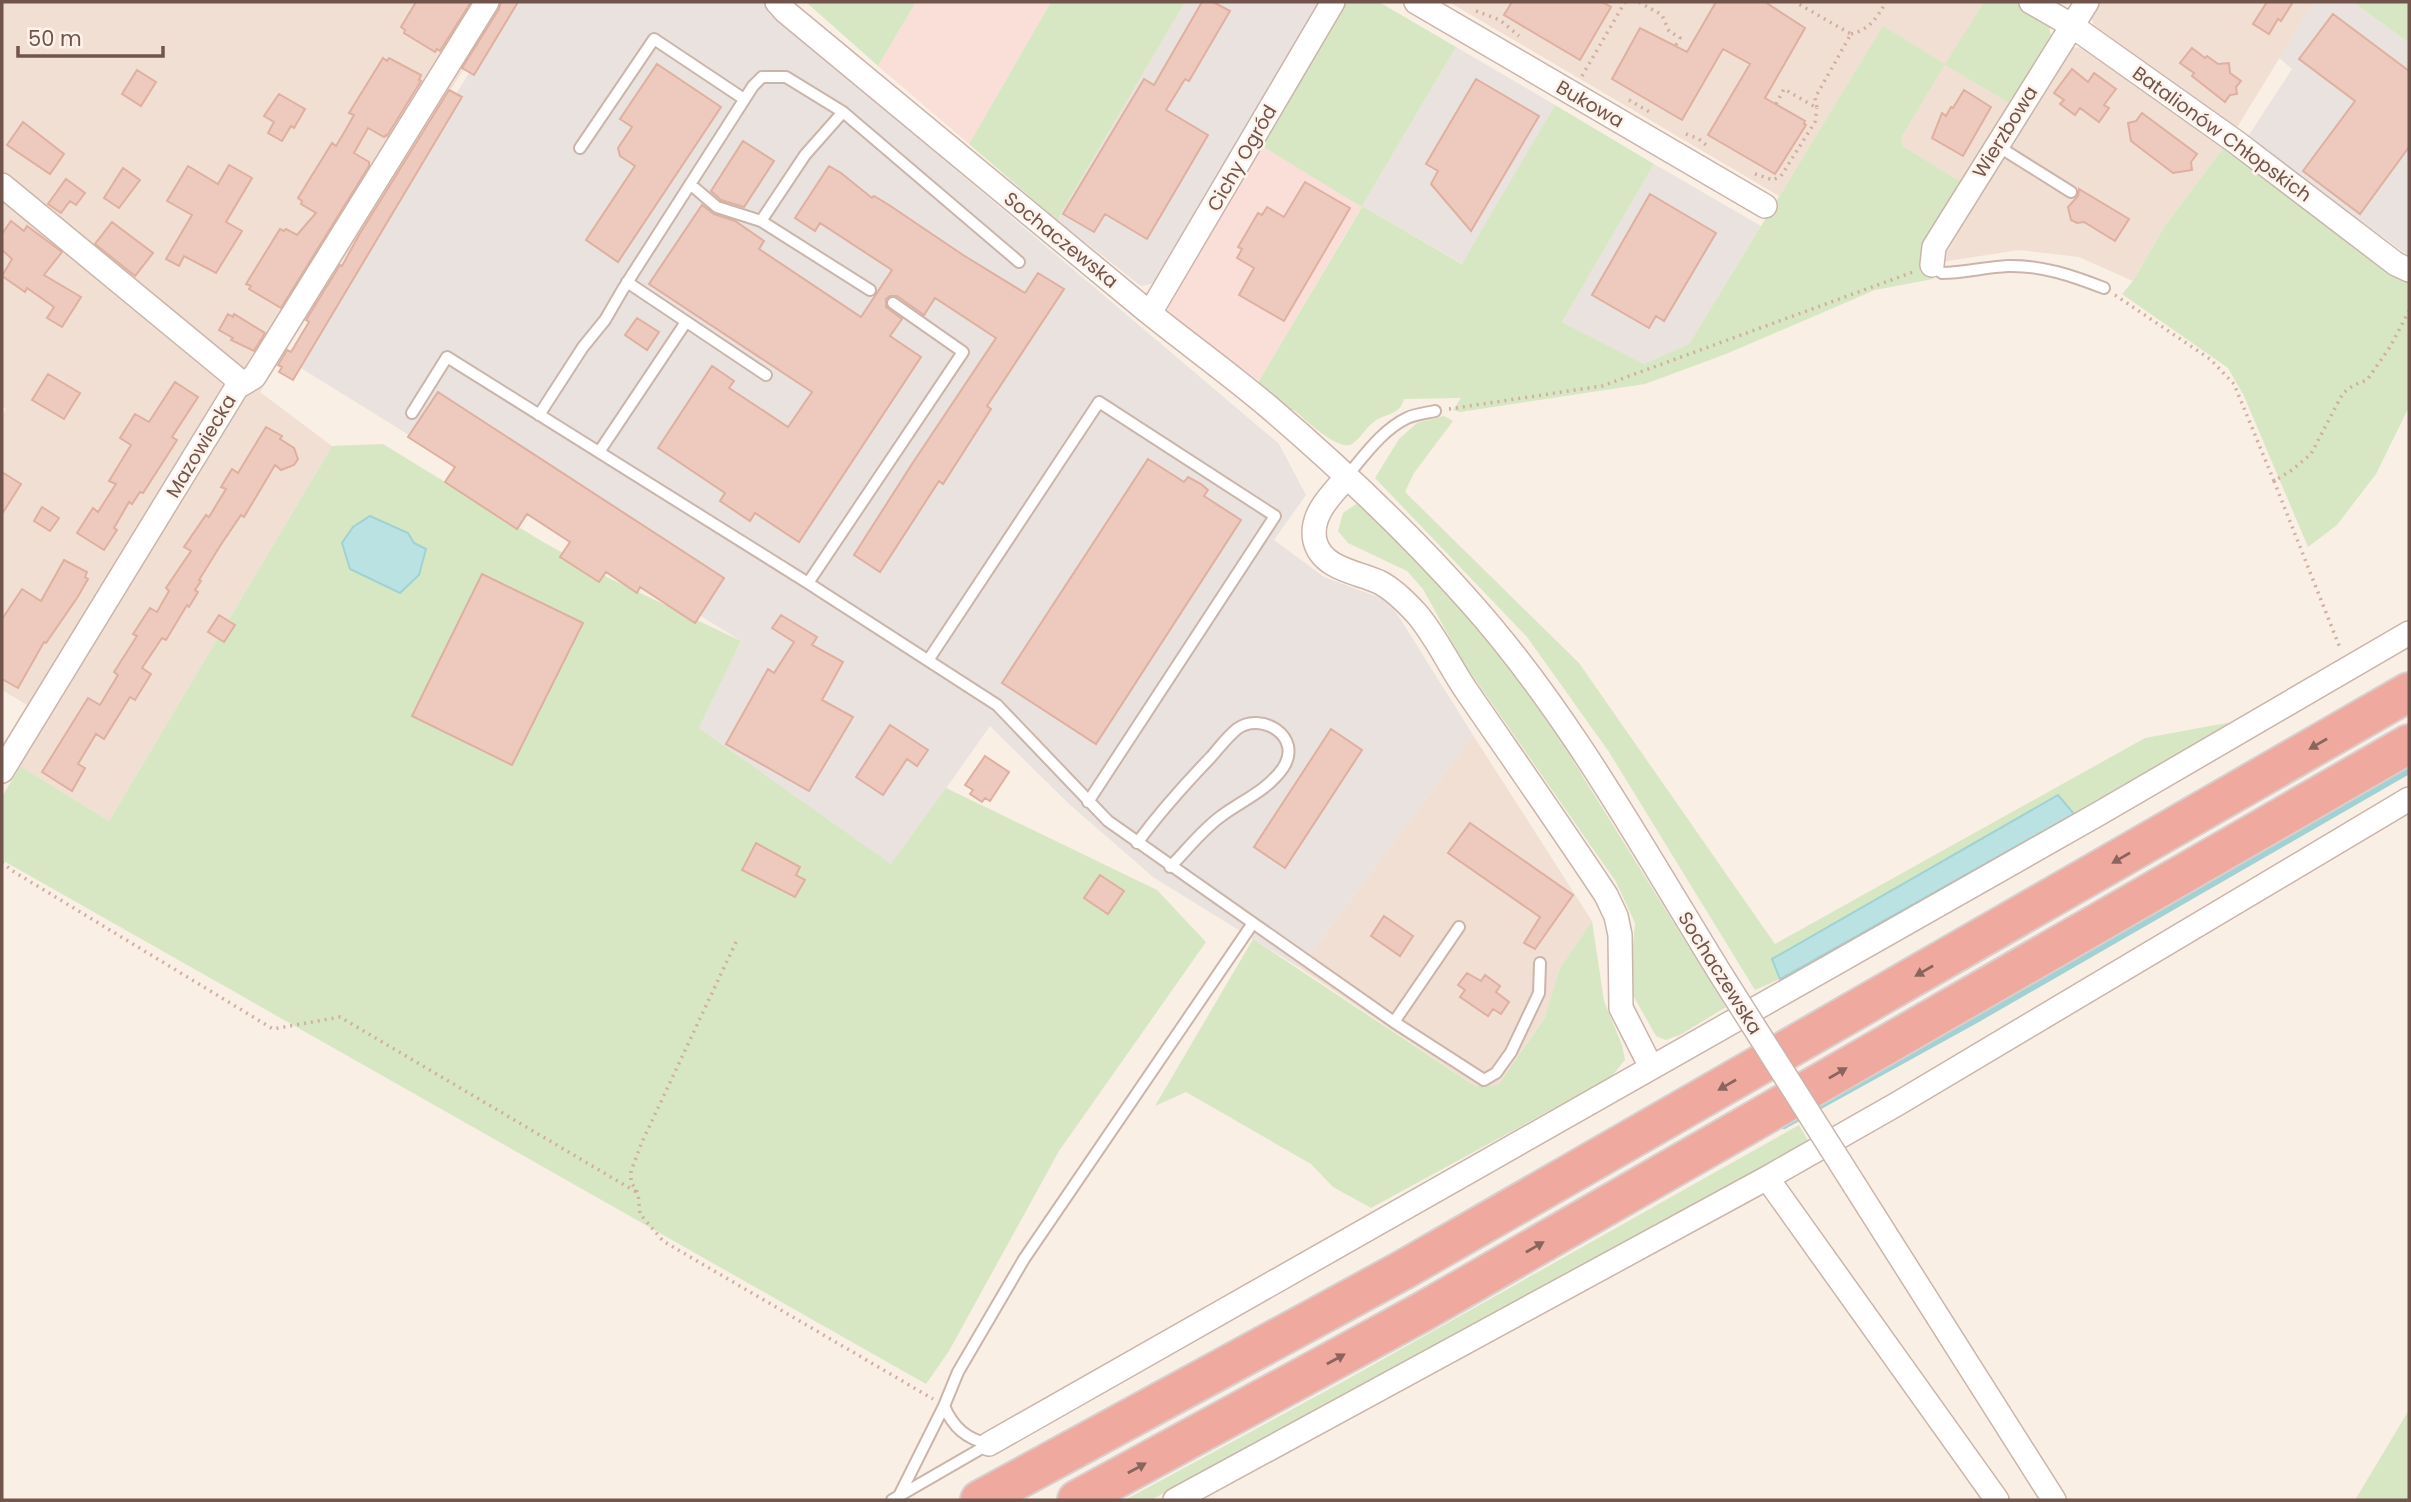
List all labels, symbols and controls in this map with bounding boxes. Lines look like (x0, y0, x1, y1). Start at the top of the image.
scale bar (18, 14, 163, 58)
text: 50 m (28, 24, 82, 53)
street label: Batalionów Chłopskich (2127, 60, 2317, 208)
street label: Bukowa (1551, 74, 1629, 134)
street label: Wierzbowa (1966, 81, 2044, 183)
street label: Cichy Ogród (1201, 100, 1283, 216)
street label: Sochaczewska (998, 185, 1124, 295)
street label: Mazowiecka (159, 389, 243, 503)
one-way arrow (2308, 738, 2328, 750)
one-way arrow (2111, 851, 2131, 863)
street label: Sochaczewska (1671, 907, 1769, 1039)
one-way arrow (1914, 965, 1933, 977)
one-way arrow (1828, 1067, 1848, 1079)
one-way arrow (1717, 1079, 1736, 1091)
one-way arrow (1525, 1241, 1544, 1253)
one-way arrow (1327, 1353, 1346, 1365)
one-way arrow (1127, 1462, 1147, 1474)

